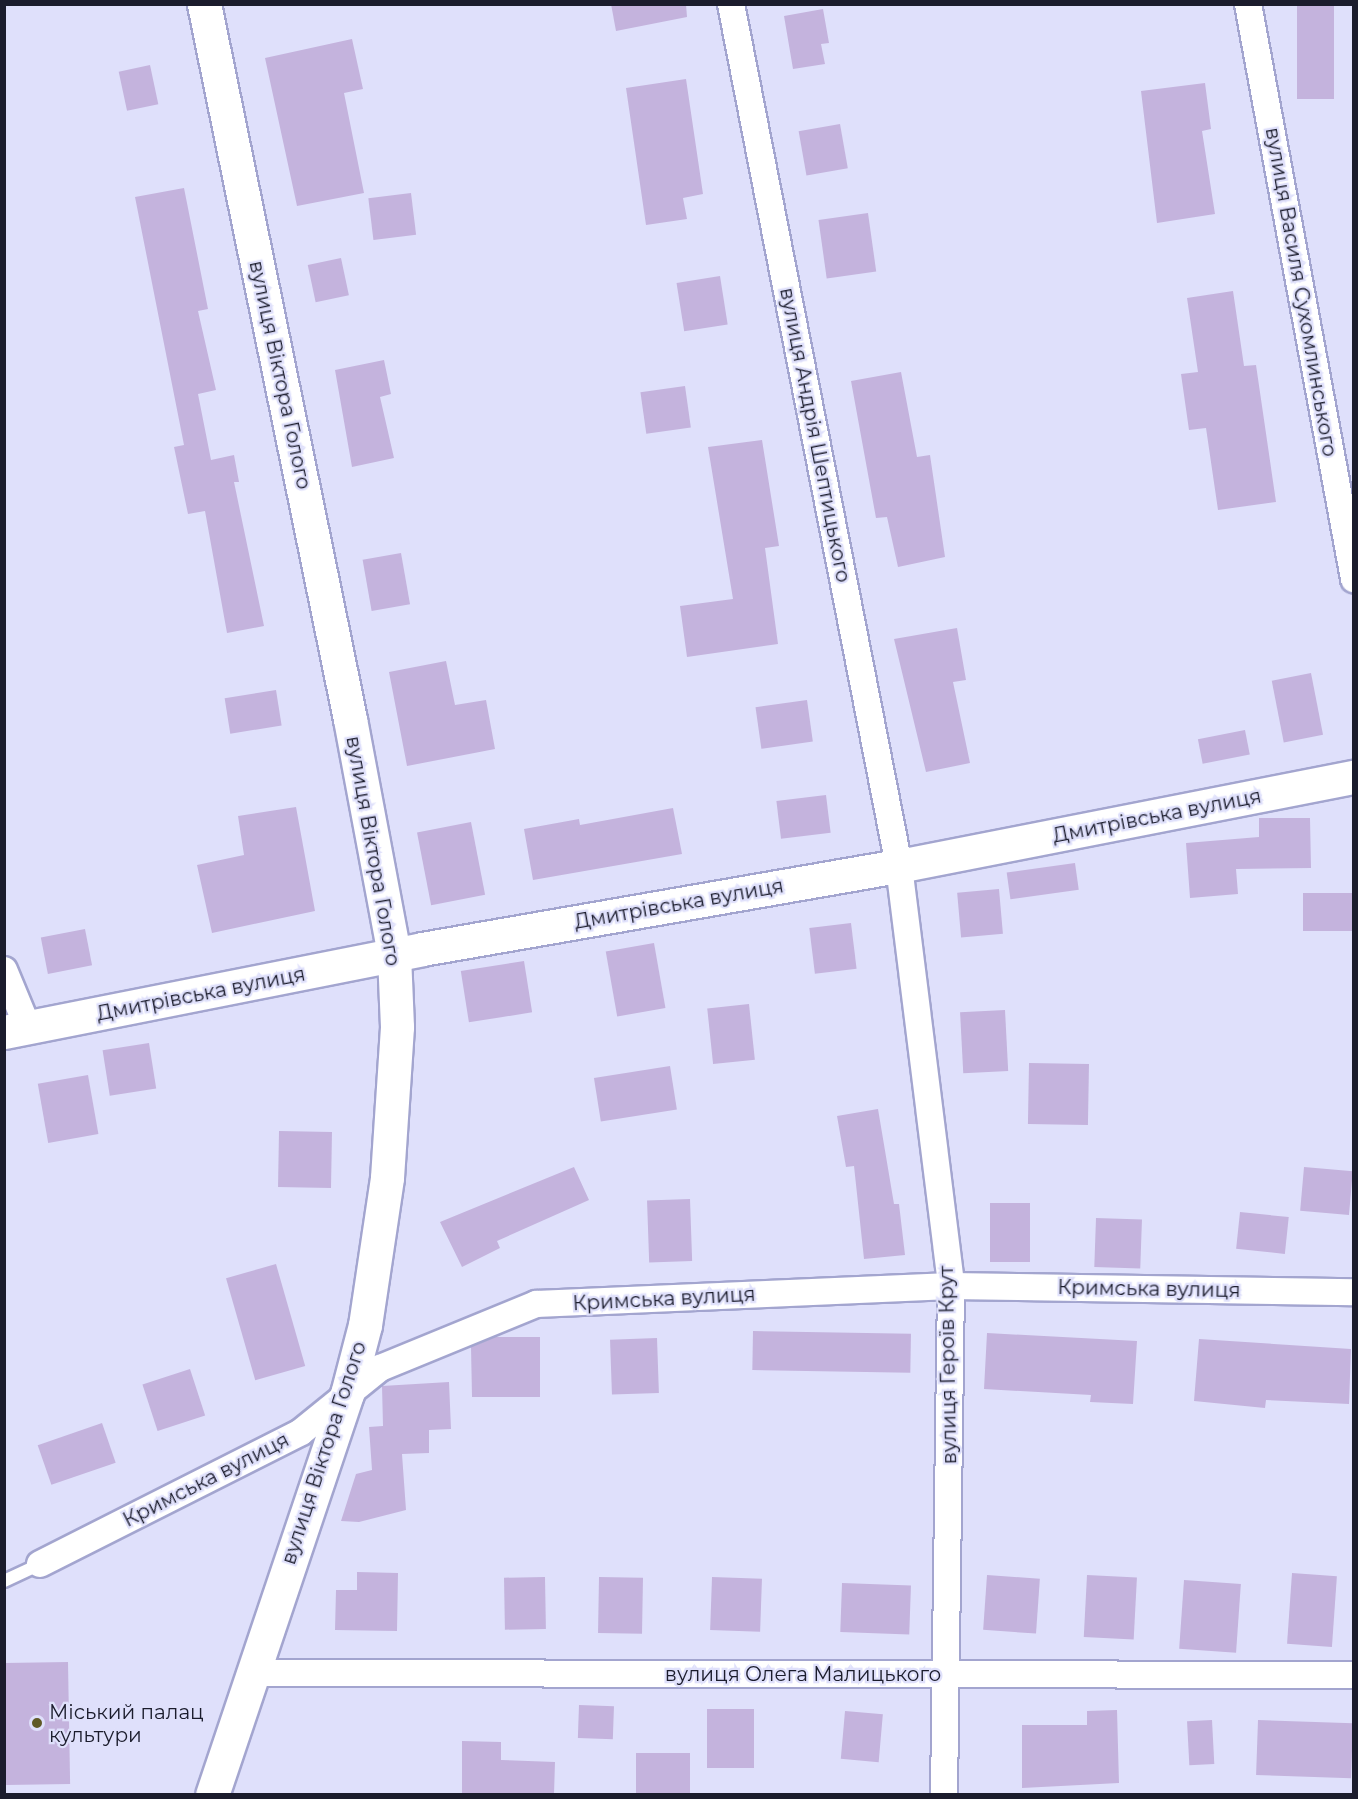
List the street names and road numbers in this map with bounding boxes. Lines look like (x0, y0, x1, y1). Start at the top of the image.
street label: вулиця Василя Сухомлинського (1260, 126, 1342, 458)
street label: вулиця Віктора Голого (244, 258, 316, 492)
street label: вулиця Андрія Шептицького (775, 286, 855, 584)
street label: вулиця Віктора Голого (341, 734, 405, 968)
street label: Дмитрівська вулиця (1051, 784, 1263, 848)
street label: Дмитрівська вулиця (572, 874, 786, 934)
street label: Дмитрівська вулиця (95, 962, 307, 1026)
street label: вулиця Героїв Крут (934, 1265, 962, 1465)
street label: Кримська вулиця (1057, 1275, 1241, 1303)
street label: Кримська вулиця (572, 1282, 756, 1316)
street label: вулиця Віктора Голого (277, 1338, 371, 1568)
street label: Кримська вулиця (119, 1428, 293, 1532)
street label: вулиця Олега Малицького (665, 1662, 941, 1686)

